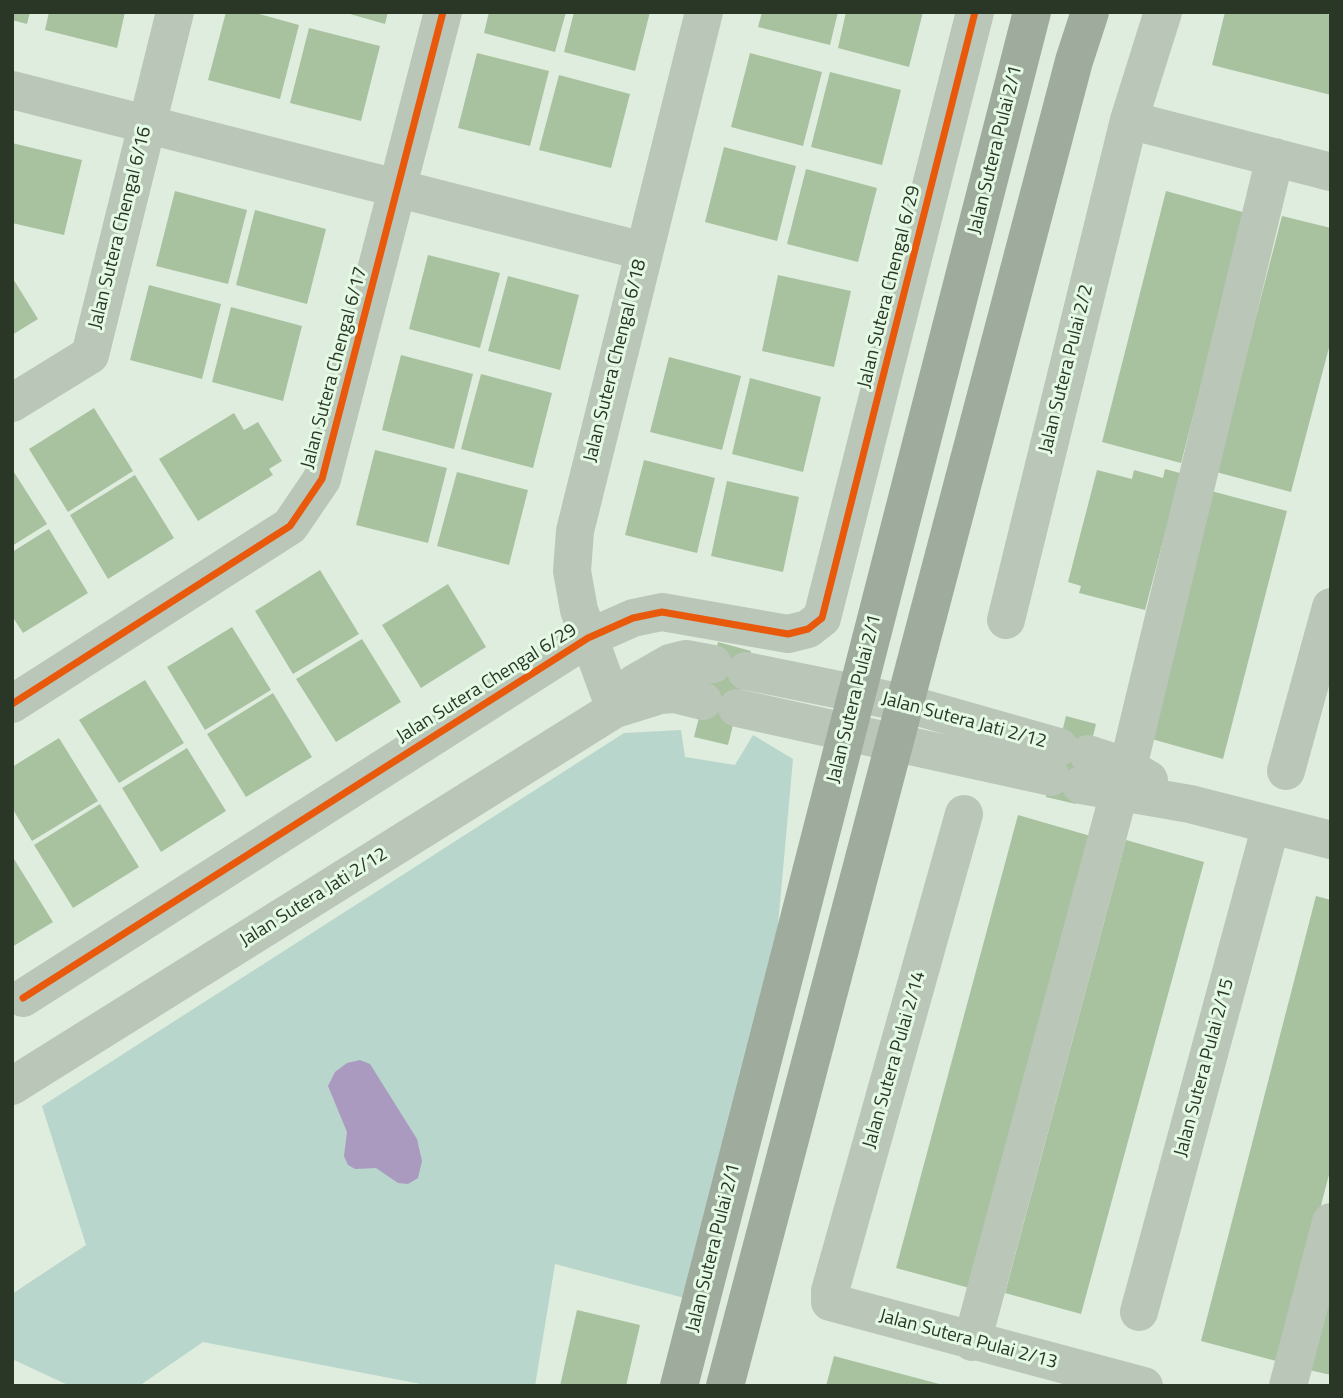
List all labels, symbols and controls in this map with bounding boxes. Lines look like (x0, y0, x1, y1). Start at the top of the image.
street label: Jalan Sutera Pulai 2/1 (964, 63, 1028, 237)
street label: Jalan Sutera Chengal 6/16 (85, 124, 157, 332)
street label: Jalan Sutera Chengal 6/29 (854, 183, 926, 391)
street label: Jalan Sutera Chengal 6/18 (580, 257, 652, 465)
street label: Jalan Sutera Chengal 6/17 (297, 265, 373, 471)
street label: Jalan Sutera Pulai 2/2 (1035, 282, 1099, 456)
street label: Jalan Sutera Pulai 2/1 (823, 612, 887, 786)
street label: Jalan Sutera Chengal 6/29 (393, 619, 581, 749)
street label: Jalan Sutera Jati 2/12 (879, 688, 1049, 754)
street label: Jalan Sutera Jati 2/12 (236, 843, 392, 953)
street label: Jalan Sutera Pulai 2/14 (859, 969, 931, 1151)
street label: Jalan Sutera Pulai 2/15 (1170, 976, 1240, 1160)
street label: Jalan Sutera Pulai 2/1 (682, 1161, 746, 1335)
street label: Jalan Sutera Pulai 2/13 (876, 1305, 1060, 1375)

